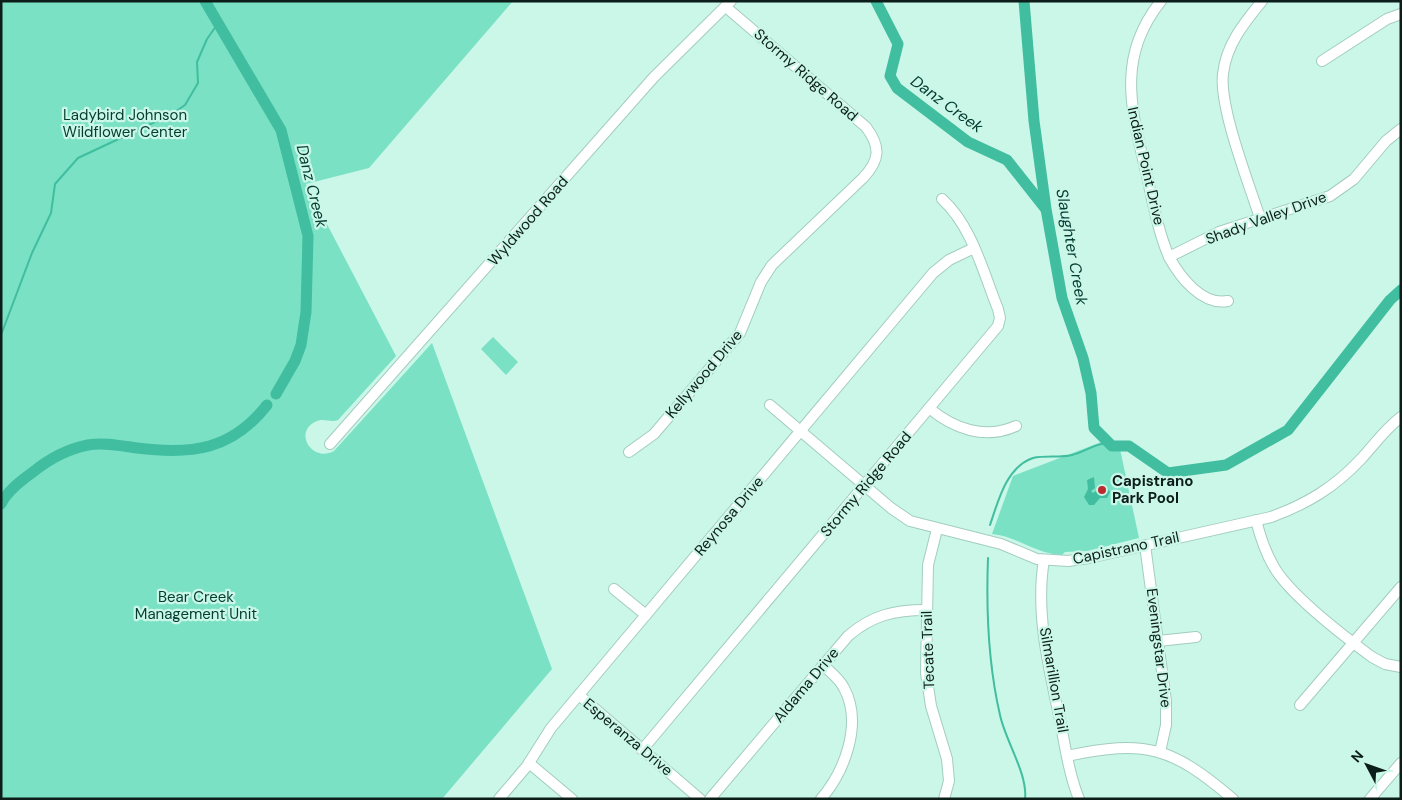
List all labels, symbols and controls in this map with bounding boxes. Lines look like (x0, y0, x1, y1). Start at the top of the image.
street label: Stormy Ridge Road (750, 24, 862, 126)
water label: Danz Creek (907, 71, 988, 138)
park label: Ladybird Johnson Wildflower Center (63, 105, 188, 142)
street label: Indian Point Drive (1123, 105, 1169, 227)
water label: Danz Creek (292, 142, 333, 230)
street label: Wyldwood Road (483, 172, 573, 270)
water label: Slaughter Creek (1051, 187, 1093, 308)
street label: Shady Valley Drive (1203, 187, 1329, 249)
street label: Kellywood Drive (661, 326, 747, 422)
street label: Stormy Ridge Road (816, 427, 916, 541)
place label: Capistrano Park Pool (1112, 471, 1193, 508)
street label: Reynosa Drive (690, 472, 768, 560)
marker: Capistrano Park Pool (1096, 484, 1108, 496)
street label: Capistrano Trail (1071, 527, 1181, 569)
park label: Bear Creek Management Unit (135, 587, 257, 624)
street label: Eveningstar Drive (1142, 587, 1176, 709)
street label: Tecate Trail (917, 610, 939, 690)
street label: Silmarillion Trail (1035, 626, 1073, 734)
street label: Aldama Drive (769, 643, 843, 727)
street label: Esperanza Drive (579, 694, 677, 780)
north arrow (1342, 740, 1392, 790)
text: N (1347, 747, 1367, 766)

